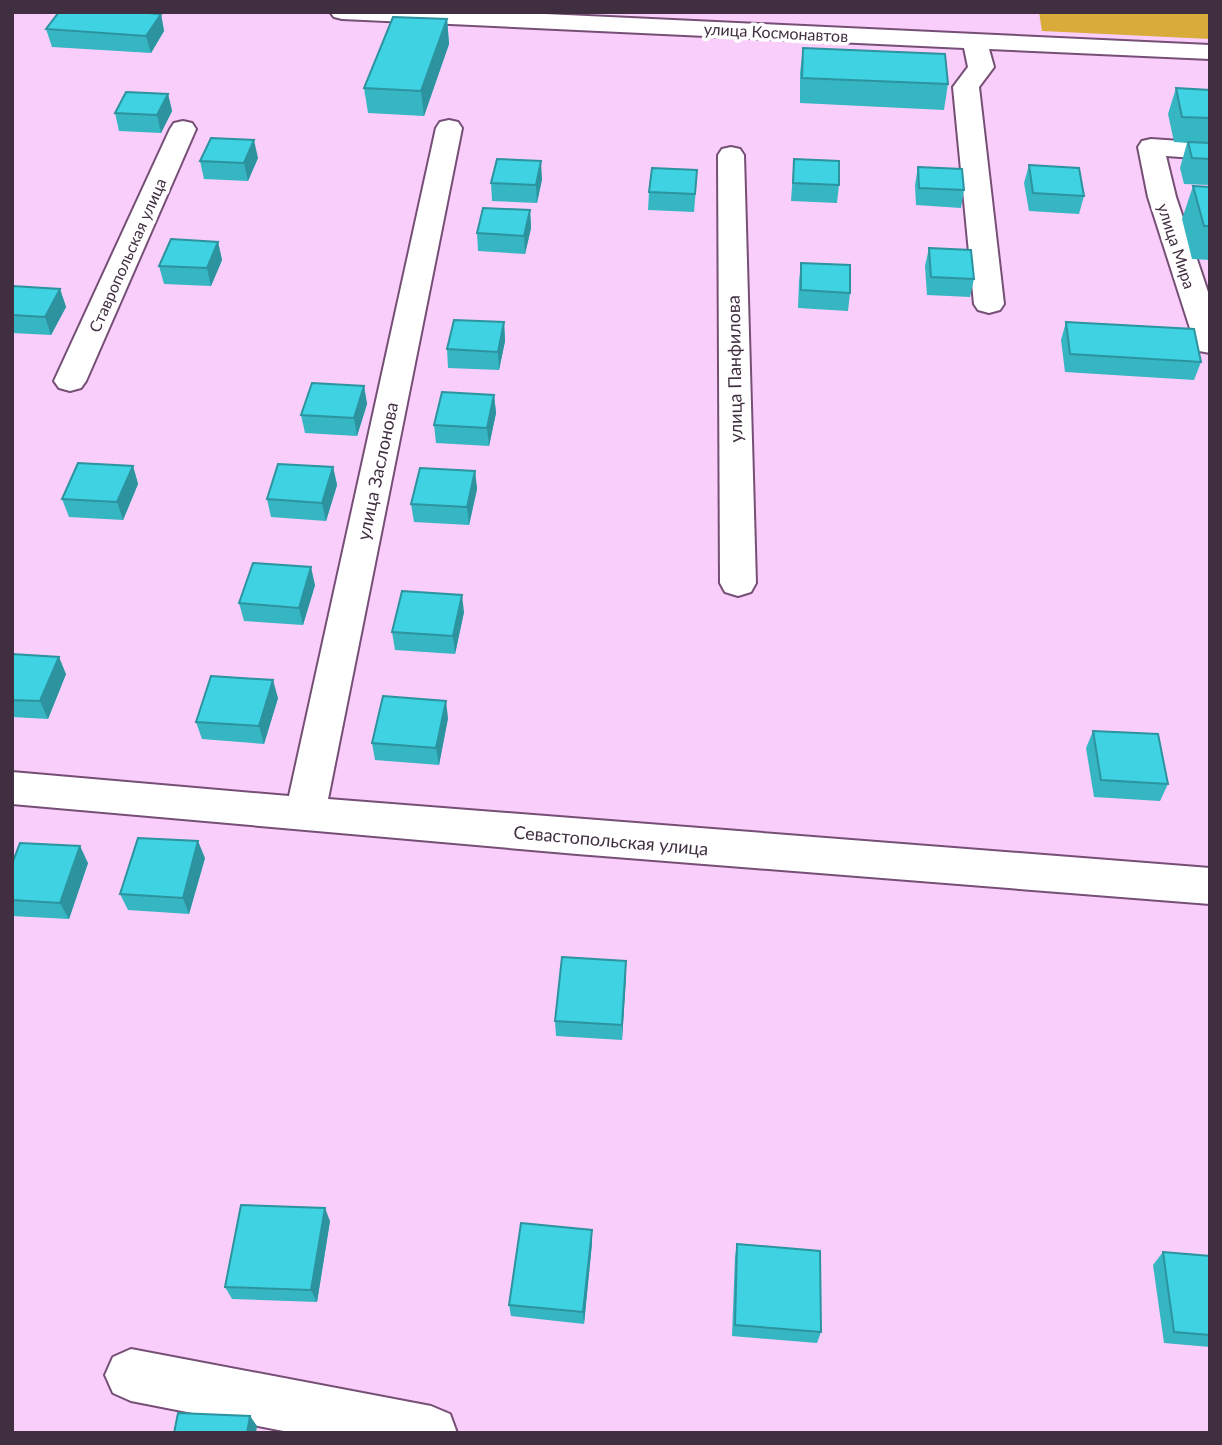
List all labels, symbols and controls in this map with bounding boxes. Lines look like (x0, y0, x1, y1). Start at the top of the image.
street label: улица Космонавтов (703, 19, 849, 45)
street label: Ставропольская улица (84, 175, 170, 335)
street label: улица Мира (1154, 201, 1200, 291)
street label: улица Панфилова (722, 295, 746, 443)
street label: улица Заслонова (352, 400, 402, 542)
street label: Севастопольская улица (513, 821, 709, 859)

